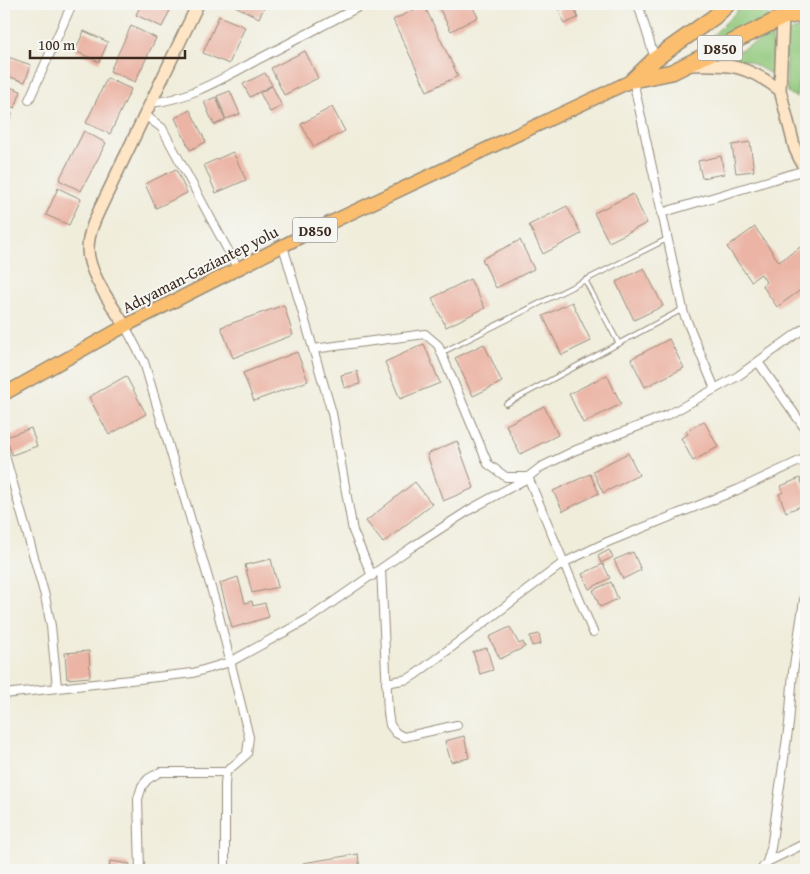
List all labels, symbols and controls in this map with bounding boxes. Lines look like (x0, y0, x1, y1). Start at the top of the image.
scale bar (30, 28, 185, 60)
text: 100 m (38, 34, 76, 55)
road number: D850 (698, 36, 742, 60)
road number: D850 (292, 218, 338, 242)
street label: Adıyaman-Gaziantep yolu (118, 219, 283, 319)

